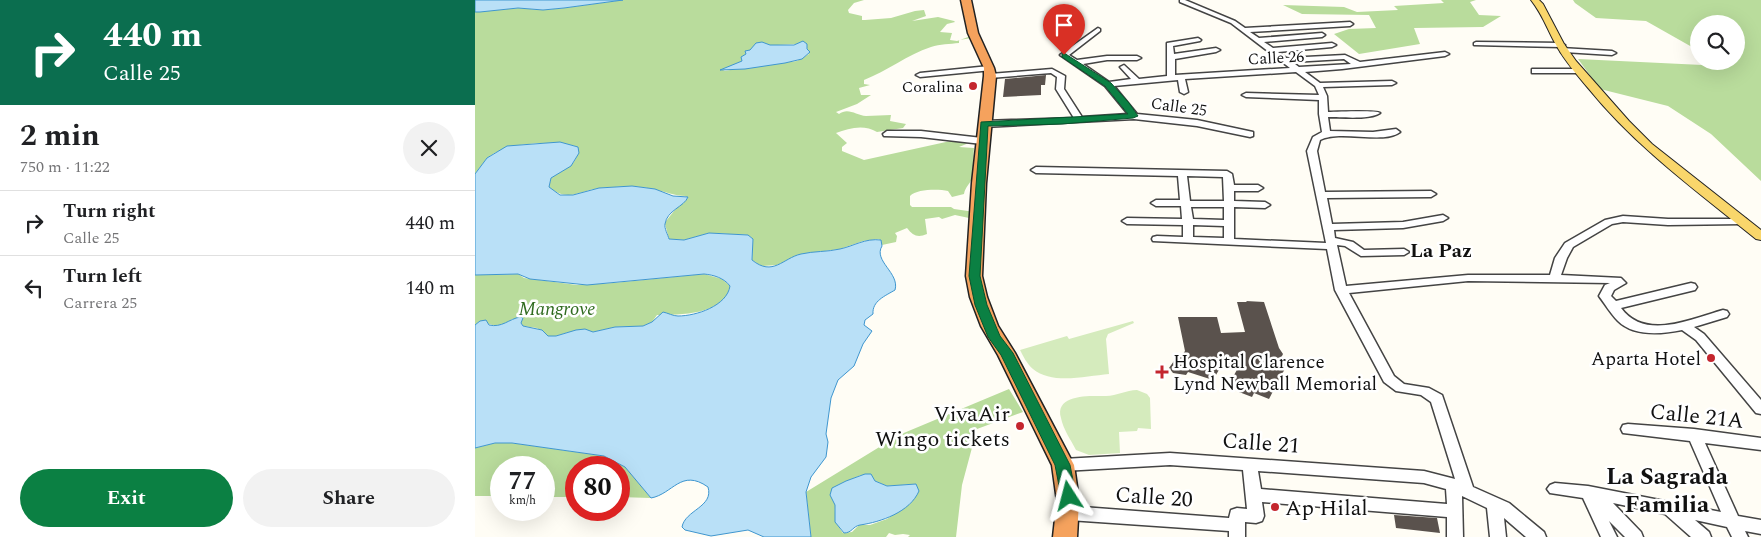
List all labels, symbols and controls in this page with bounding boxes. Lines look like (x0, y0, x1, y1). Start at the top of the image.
pin (1043, 4, 1085, 55)
text: 440 m (103, 9, 202, 62)
icon: arrive (1050, 11, 1078, 39)
map controls (1690, 15, 1745, 70)
button: search (1690, 15, 1745, 70)
icon: right (20, 20, 85, 85)
street label: Calle 26 (1247, 45, 1305, 71)
text: Calle 25 (103, 57, 181, 90)
place label: Coralina (902, 75, 963, 99)
marker: Coralina (967, 80, 979, 92)
street label: Calle 25 (1149, 91, 1209, 123)
text: 2 min (20, 113, 100, 159)
button: close (403, 122, 455, 174)
text: 750 m · 11:22 (20, 155, 110, 179)
text: Turn right (63, 197, 156, 226)
icon: right (20, 209, 48, 237)
text: 440 m (405, 209, 455, 238)
text: Calle 25 (63, 226, 120, 250)
district label: La Paz (1410, 236, 1472, 266)
text: Turn left (63, 262, 142, 291)
icon: left (20, 274, 48, 302)
text: 140 m (405, 274, 455, 303)
text: Carrera 25 (63, 291, 137, 315)
park label: Mangrove (518, 295, 596, 324)
place label: Aparta Hotel (1591, 345, 1701, 374)
place label: Hospital Clarence Lynd Newball Memorial (1173, 348, 1377, 399)
marker: Aparta Hotel (1705, 352, 1717, 364)
marker: Hospital Clarence Lynd Newball Memorial (1155, 365, 1169, 379)
street label: Calle 21A (1648, 395, 1745, 438)
place label: VivaAir Wingo tickets (875, 398, 1010, 456)
marker: VivaAir Wingo tickets (1014, 420, 1026, 432)
street label: Calle 21 (1221, 424, 1301, 463)
speed limit sign: 80 (565, 456, 630, 521)
district label: La Sagrada Familia (1606, 459, 1729, 523)
text: 77 (508, 463, 537, 501)
button: Exit (20, 469, 233, 527)
button: Share (243, 469, 455, 527)
position arrow (1042, 469, 1094, 521)
street label: Calle 20 (1114, 478, 1194, 517)
text: km/h (509, 491, 536, 510)
place label: Ap Hilal (1285, 492, 1368, 525)
marker: Ap Hilal (1269, 501, 1281, 513)

